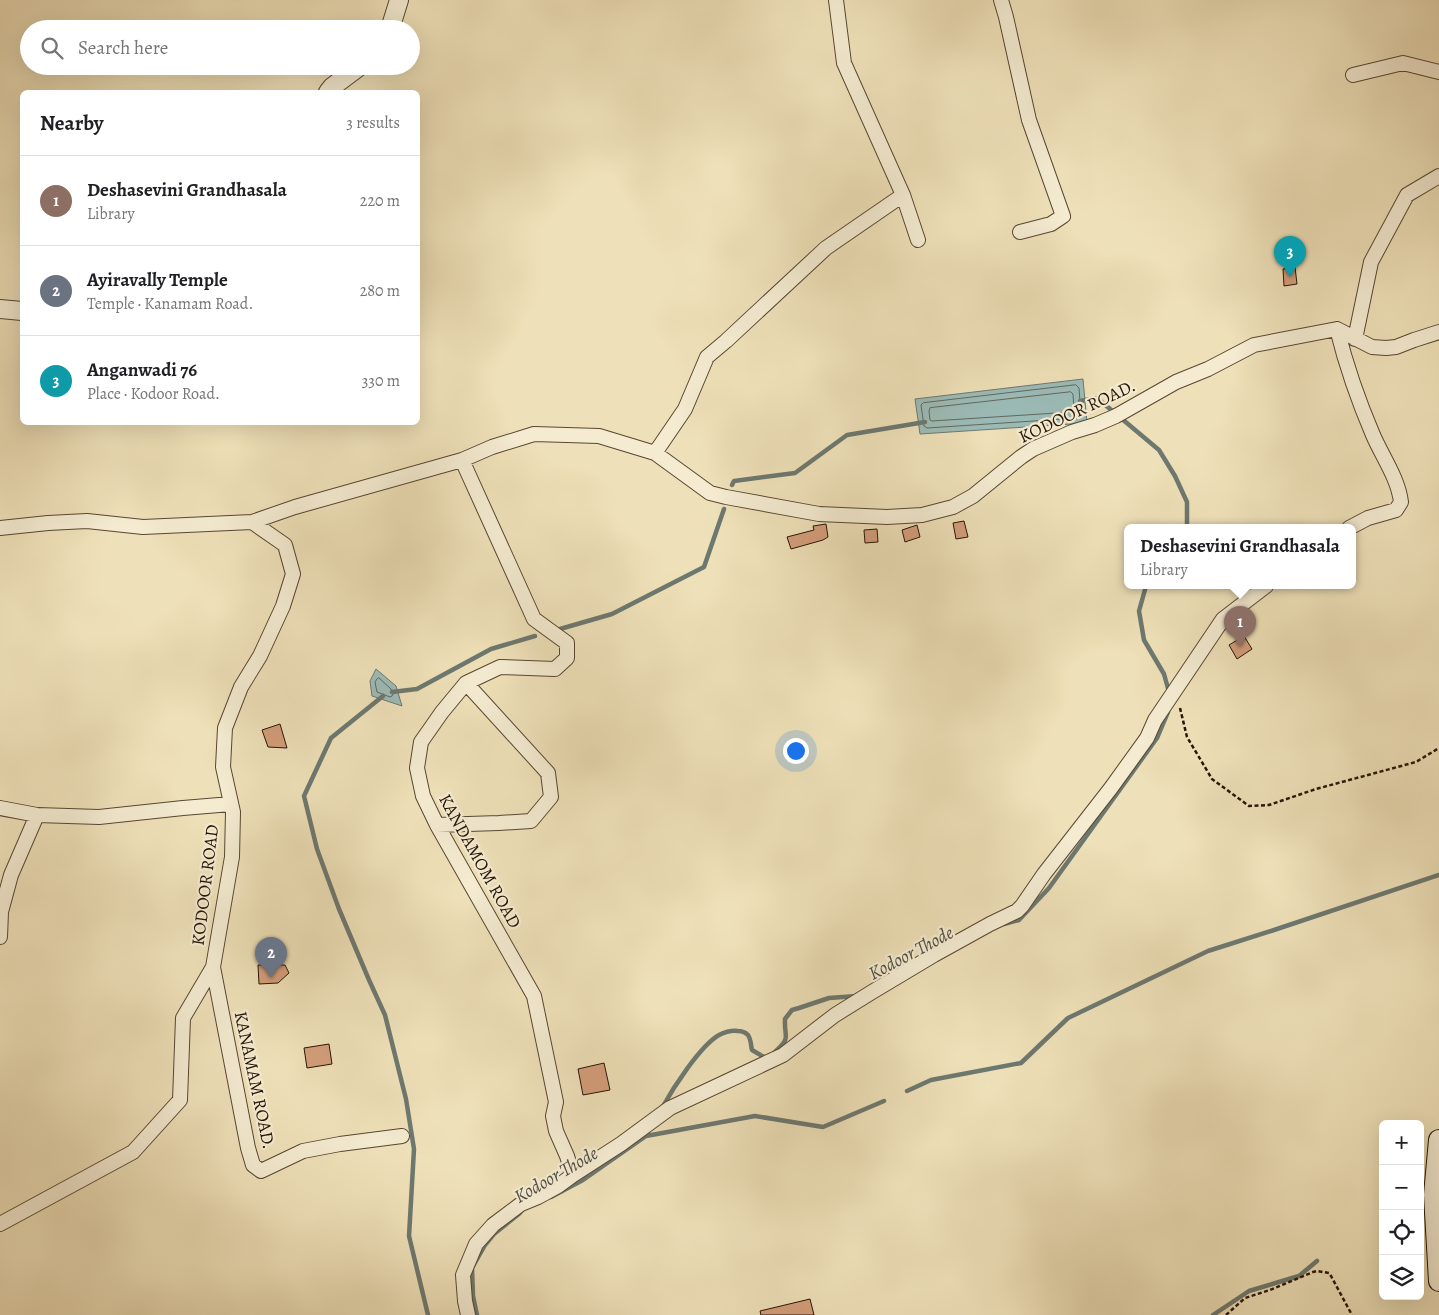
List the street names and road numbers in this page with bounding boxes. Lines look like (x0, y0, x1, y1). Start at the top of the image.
street label: KODOOR ROAD. (1015, 373, 1139, 449)
street label: KANDAMOM ROAD (433, 790, 527, 932)
street label: KODOOR ROAD (186, 823, 224, 947)
street label: KANAMAM ROAD. (229, 1009, 281, 1151)

